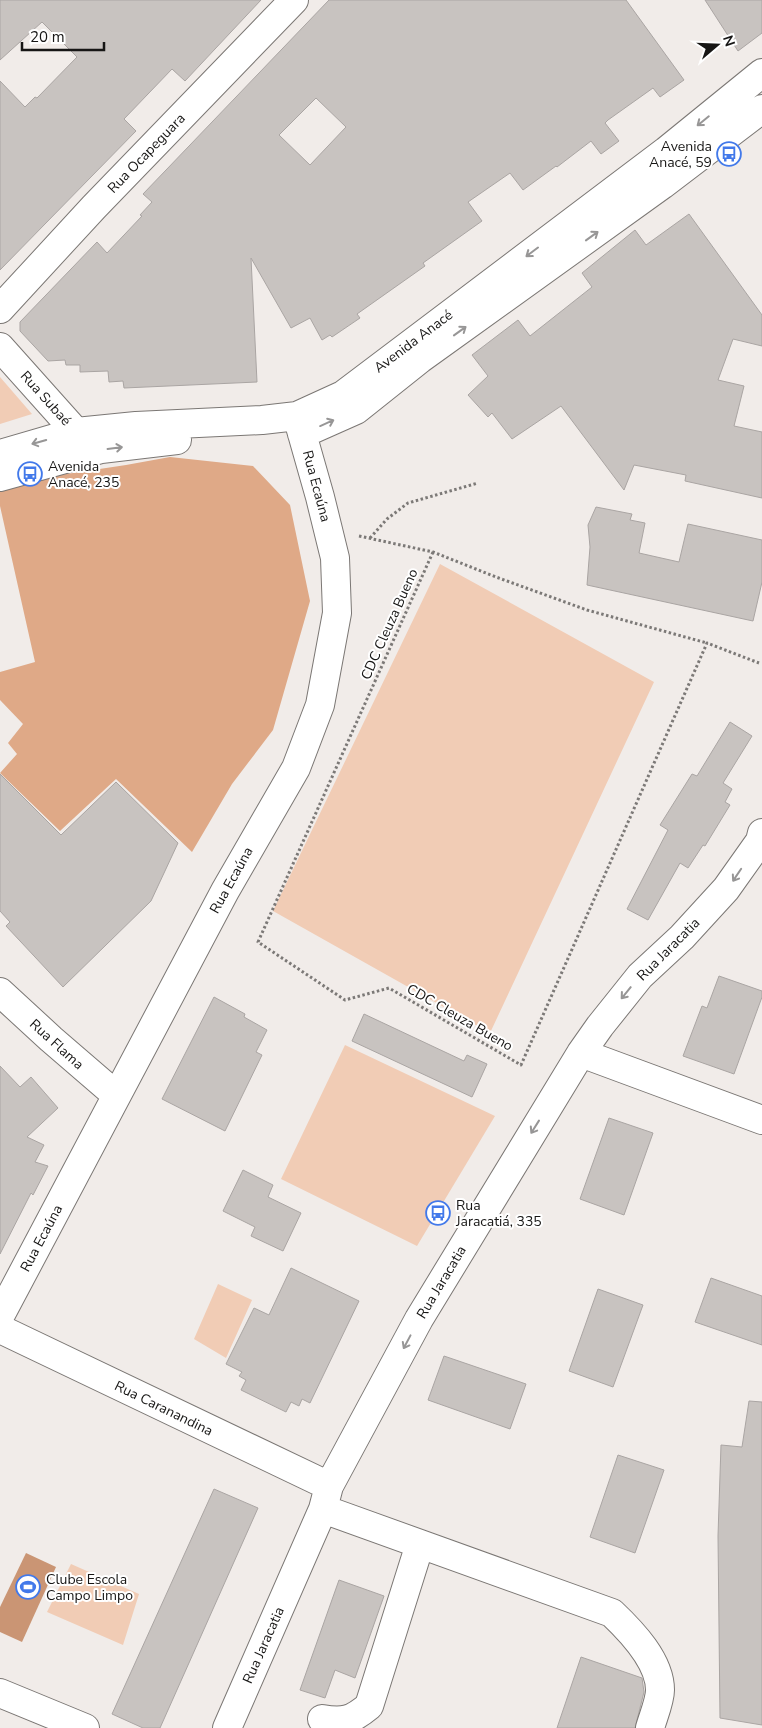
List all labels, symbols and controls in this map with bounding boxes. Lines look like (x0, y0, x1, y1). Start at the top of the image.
scale bar (22, 20, 105, 52)
north arrow (692, 20, 742, 70)
text: 20 m (30, 27, 65, 47)
text: N (718, 33, 740, 49)
street label: Rua Ocapeguara (103, 109, 189, 197)
one-way arrow (696, 116, 709, 127)
place label: Avenida Anacé, 59 (649, 137, 712, 172)
bus stop icon: Avenida Anacé, 59 (716, 141, 742, 167)
one-way arrow (584, 230, 598, 241)
one-way arrow (526, 246, 539, 257)
street label: Avenida Anacé (370, 305, 457, 377)
one-way arrow (453, 326, 467, 336)
street label: Rua Subaé (16, 367, 75, 430)
one-way arrow (319, 417, 334, 427)
one-way arrow (31, 438, 47, 448)
one-way arrow (106, 443, 122, 453)
street label: Rua Ecaúna (298, 448, 335, 524)
place label: Avenida Anacé, 235 (48, 457, 119, 492)
bus stop icon: Avenida Anacé, 235 (17, 461, 43, 487)
street label: CDC Cleuza Bueno (356, 566, 423, 683)
street label: Rua Ecaúna (205, 844, 258, 917)
one-way arrow (731, 867, 741, 881)
street label: Rua Jaracatia (633, 914, 704, 985)
street label: CDC Cleuza Bueno (403, 979, 516, 1056)
one-way arrow (621, 986, 632, 999)
street label: Rua Flama (25, 1015, 88, 1074)
one-way arrow (529, 1120, 539, 1134)
place label: Rua Jaracatiá, 335 (455, 1196, 542, 1231)
bus stop icon: Rua Jaracatiá, 335 (425, 1200, 451, 1226)
street label: Rua Ecaúna (16, 1201, 67, 1275)
street label: Rua Jaracatia (412, 1242, 471, 1322)
one-way arrow (401, 1334, 411, 1349)
street label: Rua Caranandina (111, 1376, 216, 1441)
place label: Clube Escola Campo Limpo (46, 1570, 133, 1605)
sports icon: Clube Escola Campo Limpo (15, 1574, 41, 1600)
street label: Rua Jaracatia (238, 1604, 289, 1687)

